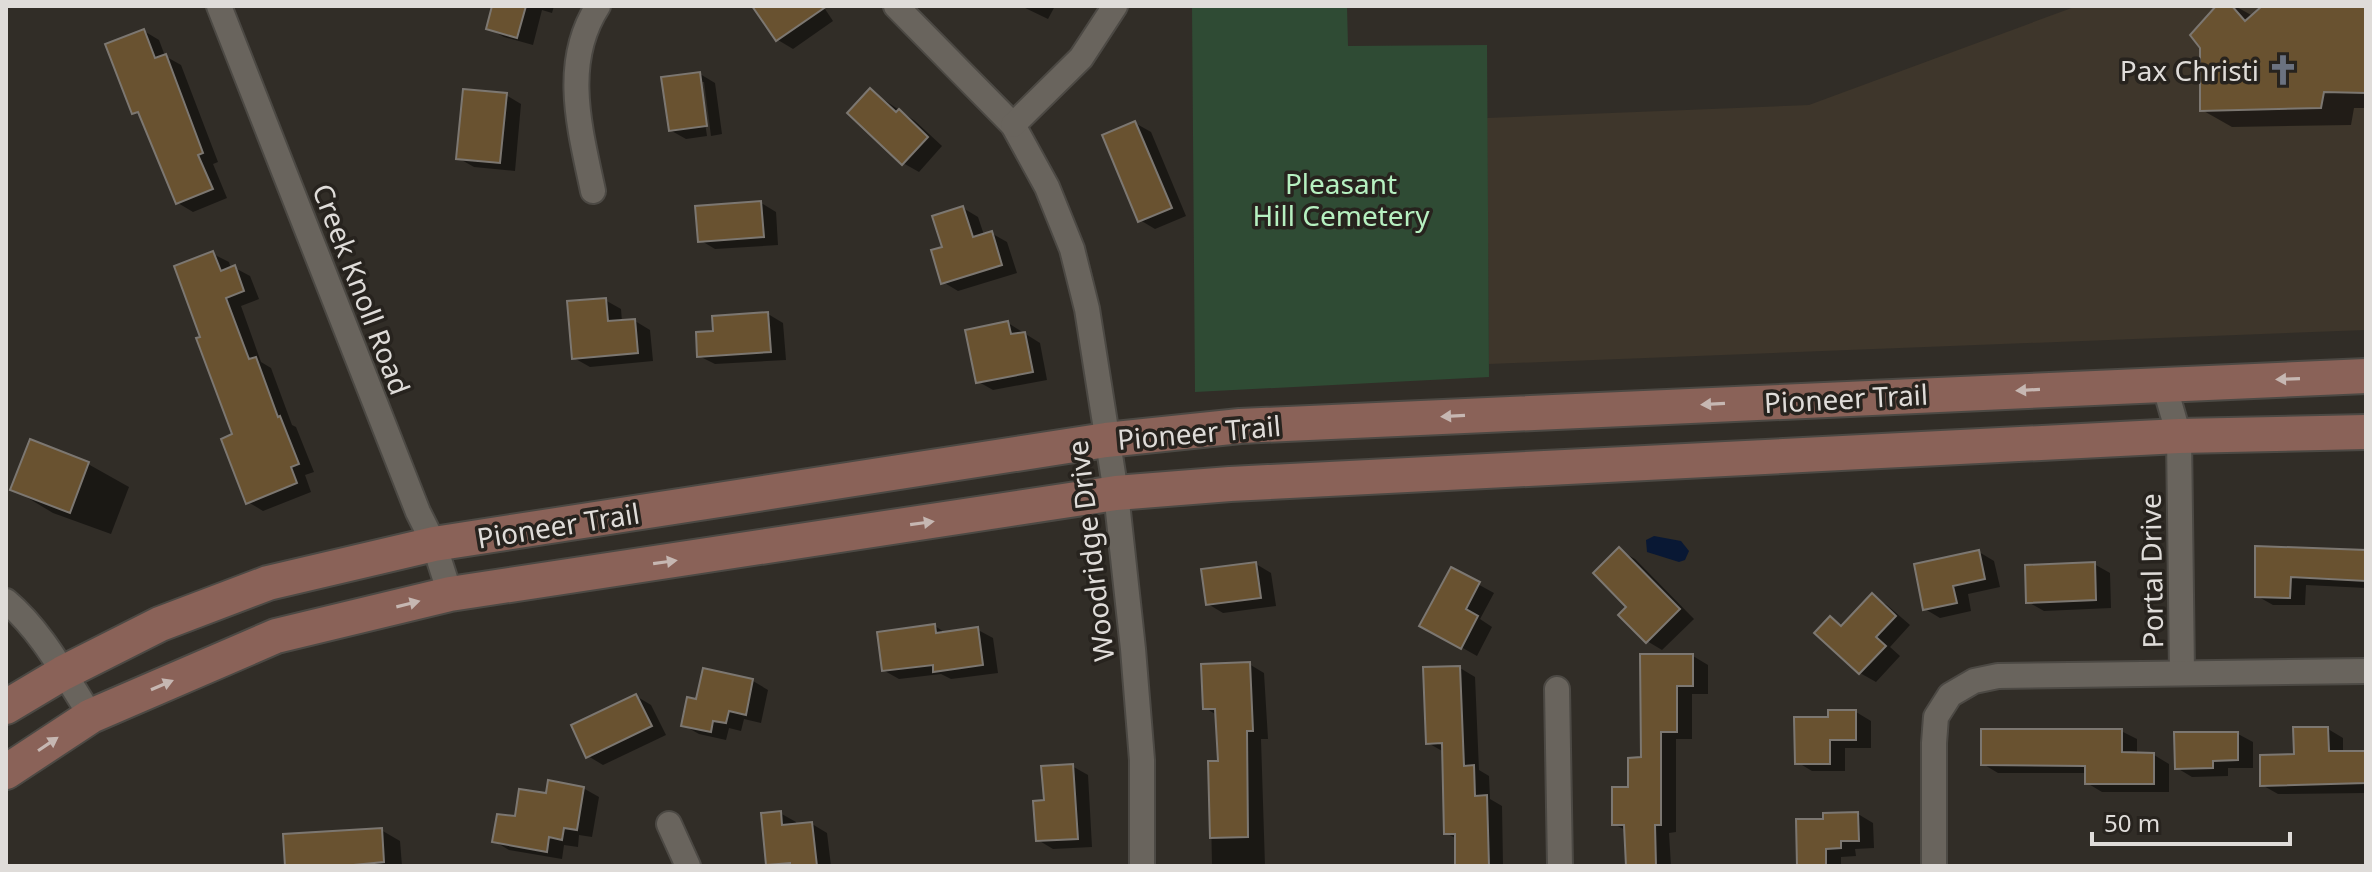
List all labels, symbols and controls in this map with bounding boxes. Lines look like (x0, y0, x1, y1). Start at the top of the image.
place label: Pax Christi (2120, 51, 2259, 89)
church icon: Pax Christi (2266, 53, 2300, 87)
park label: Pleasant Hill Cemetery (1253, 164, 1430, 234)
street label: Creek Knoll Road (304, 178, 420, 400)
one-way arrow (2275, 373, 2300, 386)
street label: Pioneer Trail (1763, 375, 1929, 421)
one-way arrow (2015, 383, 2040, 396)
one-way arrow (1700, 398, 1725, 411)
street label: Pioneer Trail (1116, 406, 1282, 458)
one-way arrow (1440, 409, 1465, 422)
street label: Woodridge Drive (1058, 438, 1122, 664)
street label: Pioneer Trail (474, 493, 642, 557)
street label: Portal Drive (2131, 493, 2171, 649)
one-way arrow (910, 516, 935, 529)
one-way arrow (653, 555, 678, 568)
one-way arrow (396, 597, 421, 609)
one-way arrow (151, 678, 174, 691)
one-way arrow (38, 737, 59, 752)
scale bar (2092, 796, 2290, 846)
text: 50 m (2104, 806, 2160, 839)

